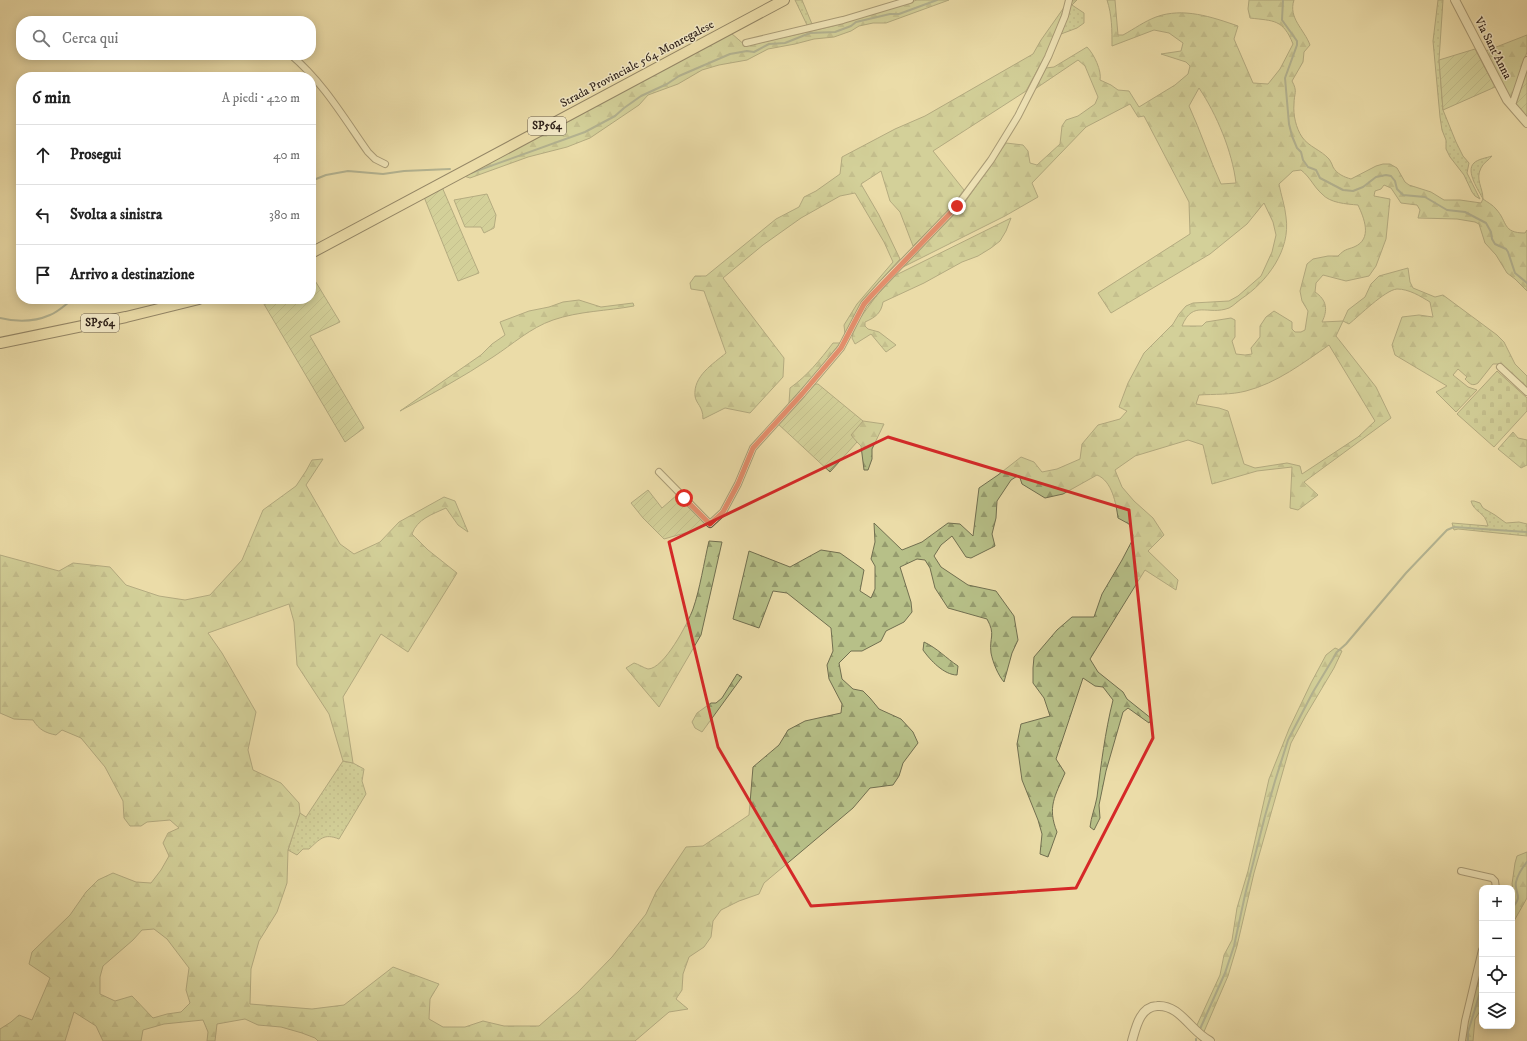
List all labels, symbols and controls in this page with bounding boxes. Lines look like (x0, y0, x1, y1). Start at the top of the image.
street label: Via Sant'Anna (1471, 14, 1515, 82)
search box (16, 16, 316, 60)
street label: Strada Provinciale 564 Monregalese (557, 17, 717, 111)
icon: search (30, 27, 52, 49)
text: Cerca qui (62, 29, 118, 48)
text: 6 min (32, 87, 71, 109)
text: A piedi · 420 m (222, 90, 300, 106)
road number: SP564 (528, 117, 566, 135)
icon: ahead (32, 144, 54, 166)
text: Prosegui (70, 145, 121, 164)
text: 40 m (273, 147, 300, 163)
route end (948, 197, 966, 215)
icon: left (32, 204, 54, 226)
text: Svolta a sinistra (70, 205, 162, 224)
text: 380 m (269, 207, 300, 223)
icon: arrive (32, 264, 54, 286)
text: Arrivo a destinazione (70, 265, 194, 284)
road number: SP564 (81, 314, 119, 332)
route start (675, 489, 693, 507)
map controls (1479, 885, 1515, 1029)
button: + (1479, 885, 1515, 921)
button: − (1479, 921, 1515, 957)
button: locate (1479, 957, 1515, 993)
button: layers (1479, 993, 1515, 1029)

